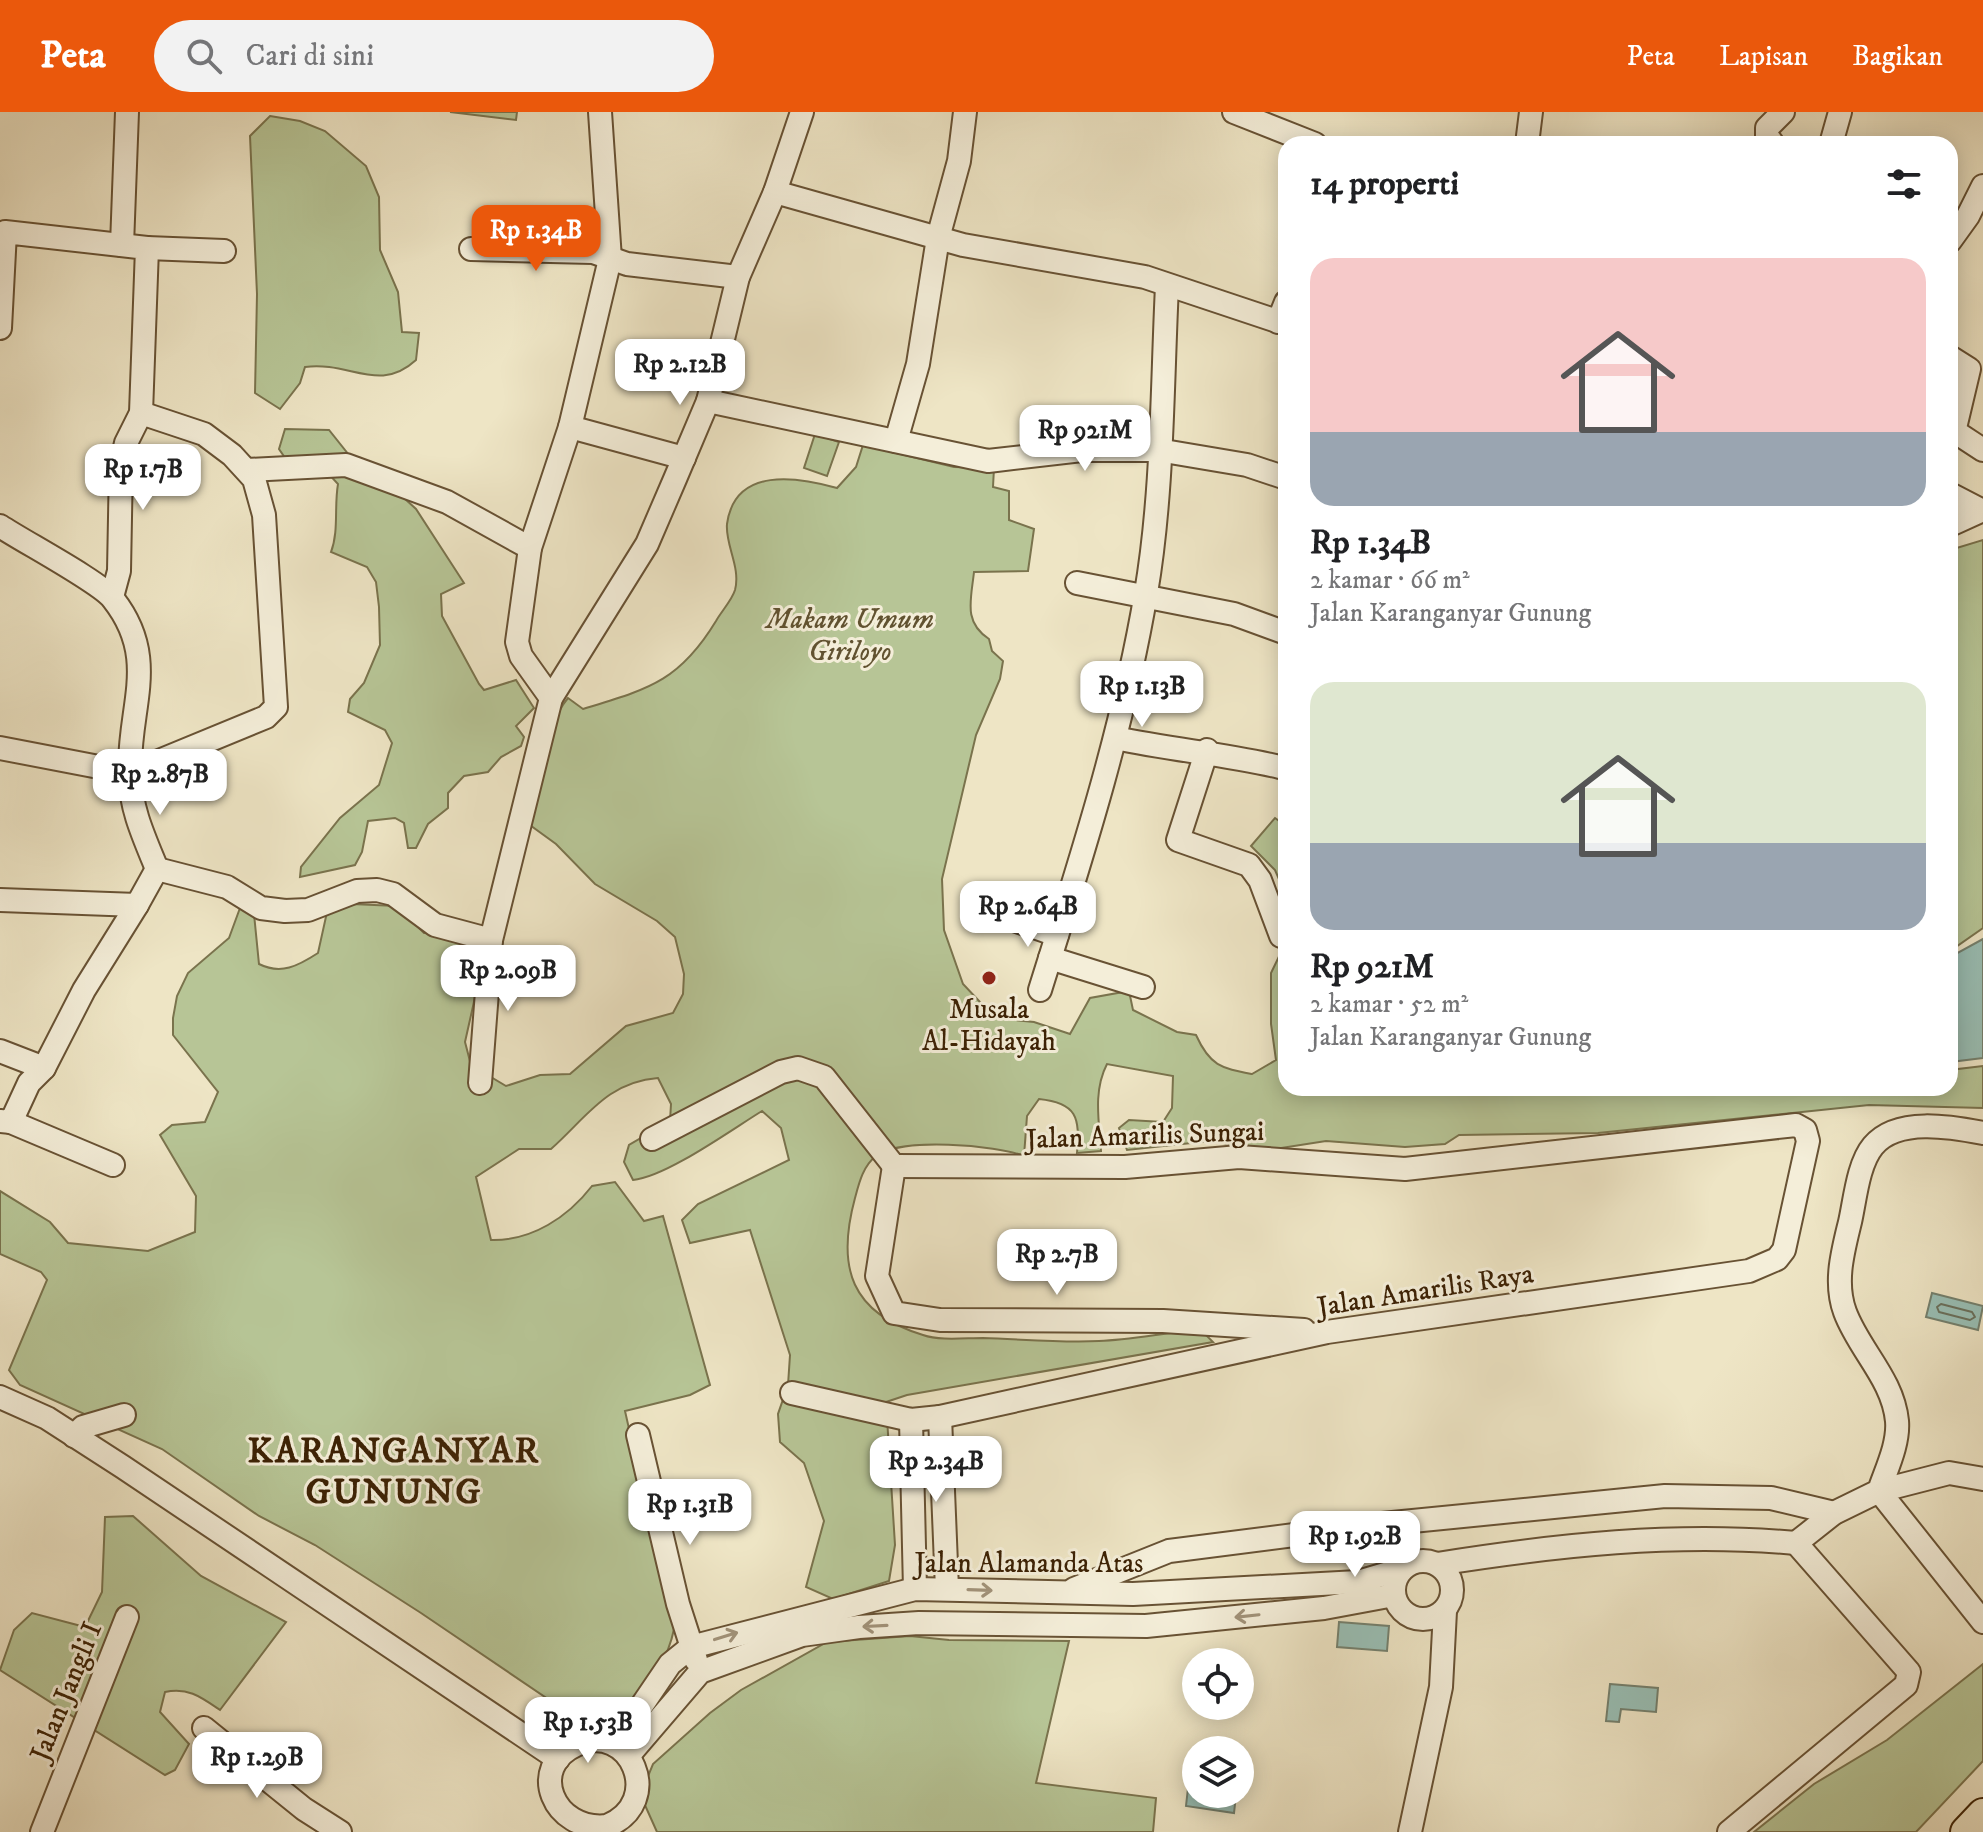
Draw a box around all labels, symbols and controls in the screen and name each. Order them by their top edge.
search box [154,20,714,92]
text: Peta [40,32,106,80]
icon: search [182,34,226,78]
text: Cari di sini [246,38,374,75]
text: Peta [1627,39,1675,74]
text: Lapisan [1719,39,1808,74]
text: Bagikan [1852,39,1943,74]
icon: filters [1882,162,1926,206]
text: 14 properti [1310,163,1459,205]
pin: Rp 1.34B [453,205,619,273]
text: Rp 1.34B [490,214,582,247]
icon: home [1546,310,1690,454]
pin: Rp 2.12B [597,339,763,407]
text: Rp 2.12B [633,348,727,381]
pin: Rp 921M [1011,405,1159,473]
text: Rp 921M [1038,414,1132,447]
pin: Rp 1.7B [69,444,217,512]
text: Rp 1.7B [103,453,183,486]
text: Rp 1.34B [1310,522,1431,564]
text: 2 kamar · 66 m² [1310,564,1470,597]
text: Jalan Karanganyar Gunung [1310,597,1591,630]
park label: Makam Umum Giriloyo [764,602,934,669]
pin: Rp 1.13B [1059,661,1225,729]
text: Rp 1.13B [1098,670,1186,703]
icon: home [1546,734,1690,878]
pin: Rp 2.87B [77,749,243,817]
text: Rp 2.87B [111,758,209,791]
pin: Rp 2.64B [945,881,1111,949]
text: Rp 2.64B [978,890,1078,923]
pin: Rp 2.09B [425,945,591,1013]
text: Rp 921M [1310,946,1434,988]
text: Rp 2.09B [459,954,557,987]
marker: Musala Al-Hidayah [980,969,998,987]
text: 2 kamar · 52 m² [1310,988,1468,1021]
place label: Musala Al-Hidayah [922,992,1056,1059]
text: Jalan Karanganyar Gunung [1310,1021,1591,1054]
street label: Jalan Amarilis Sungai [1022,1114,1265,1157]
pin: Rp 2.7B [983,1229,1131,1297]
text: Rp 2.7B [1015,1238,1099,1271]
street label: Jalan Amarilis Raya [1312,1256,1536,1325]
district label: KARANGANYAR GUNUNG [248,1429,540,1515]
pin: Rp 2.34B [853,1436,1019,1504]
text: Rp 2.34B [888,1445,984,1478]
pin: Rp 1.31B [607,1479,773,1547]
text: Rp 1.31B [646,1488,734,1521]
pin: Rp 1.92B [1272,1511,1438,1579]
text: Rp 1.92B [1308,1520,1402,1553]
street label: Jalan Alamanda Atas [912,1546,1143,1581]
one-way arrow [966,1583,993,1598]
one-way arrow [1234,1608,1261,1623]
street label: Jalan Jangli I [21,1617,110,1769]
one-way arrow [862,1619,889,1634]
one-way arrow [713,1628,738,1642]
map controls [1182,1648,1254,1808]
button: locate [1182,1648,1254,1720]
pin: Rp 1.53B [505,1697,671,1765]
text: Rp 1.53B [543,1706,633,1739]
pin: Rp 1.29B [174,1732,340,1800]
button: layers [1182,1736,1254,1808]
text: Rp 1.29B [210,1741,304,1774]

